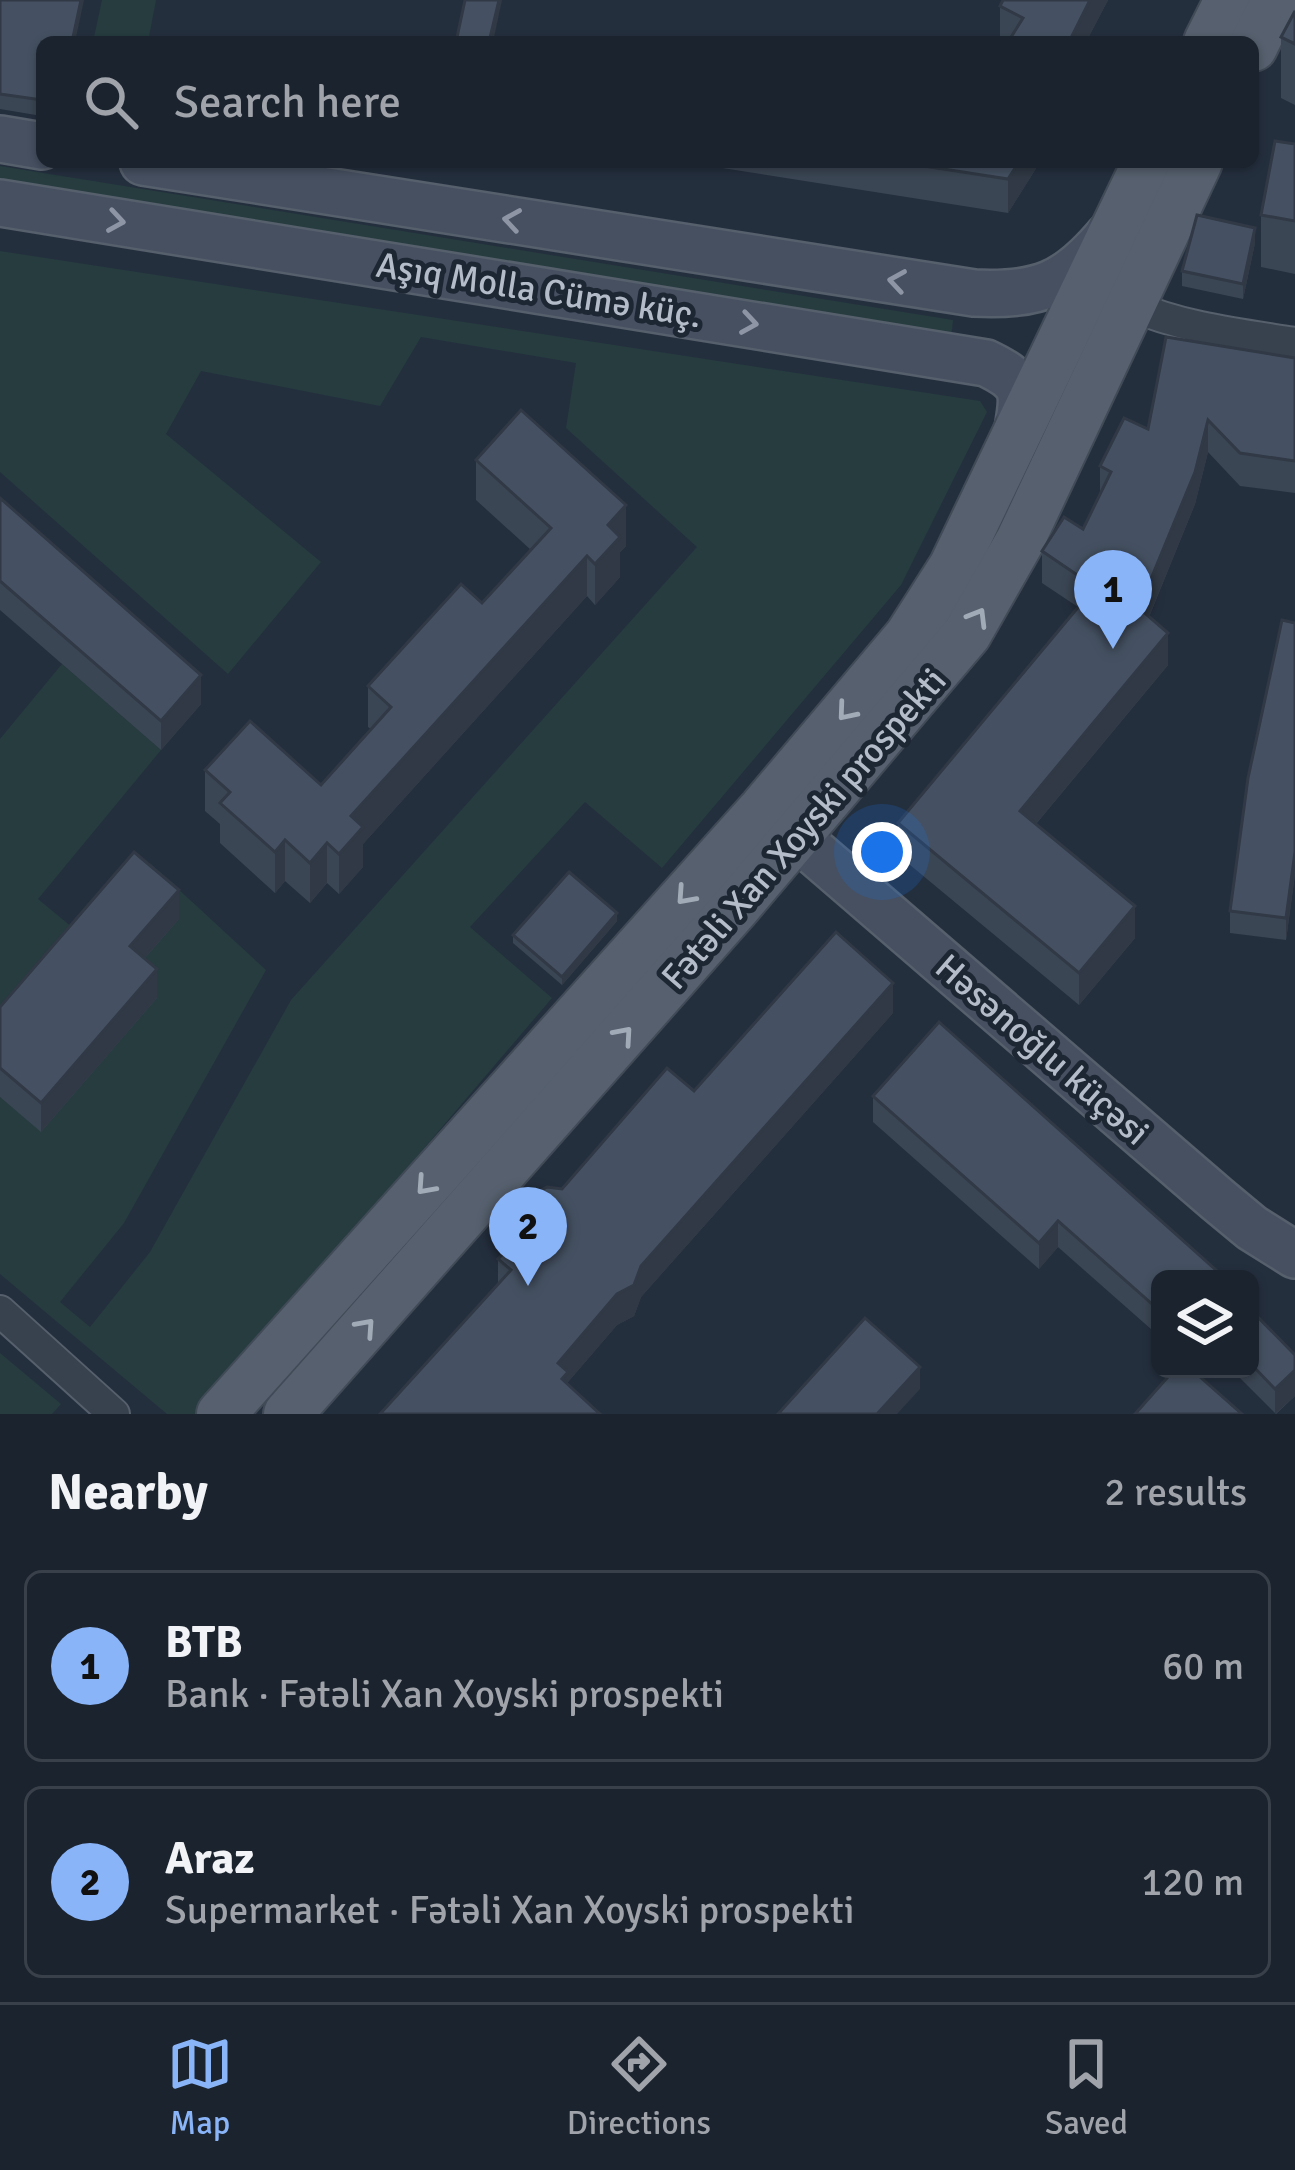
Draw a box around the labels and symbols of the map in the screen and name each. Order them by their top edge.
one-way arrow [106,207,125,233]
one-way arrow [502,208,521,234]
street label: Aşıq Molla Cümə küç. [373,243,705,338]
one-way arrow [887,269,907,294]
one-way arrow [739,309,759,334]
pin: 1 [1074,550,1152,649]
one-way arrow [964,608,986,630]
street label: Fətəli Xan Xoyski prospekti [652,659,956,999]
one-way arrow [839,698,860,720]
your location [852,822,912,882]
one-way arrow [678,882,699,903]
street label: Həsənoğlu küçəsi [926,945,1158,1155]
one-way arrow [610,1027,631,1048]
one-way arrow [418,1173,439,1194]
pin: 2 [489,1187,567,1286]
one-way arrow [352,1319,373,1340]

